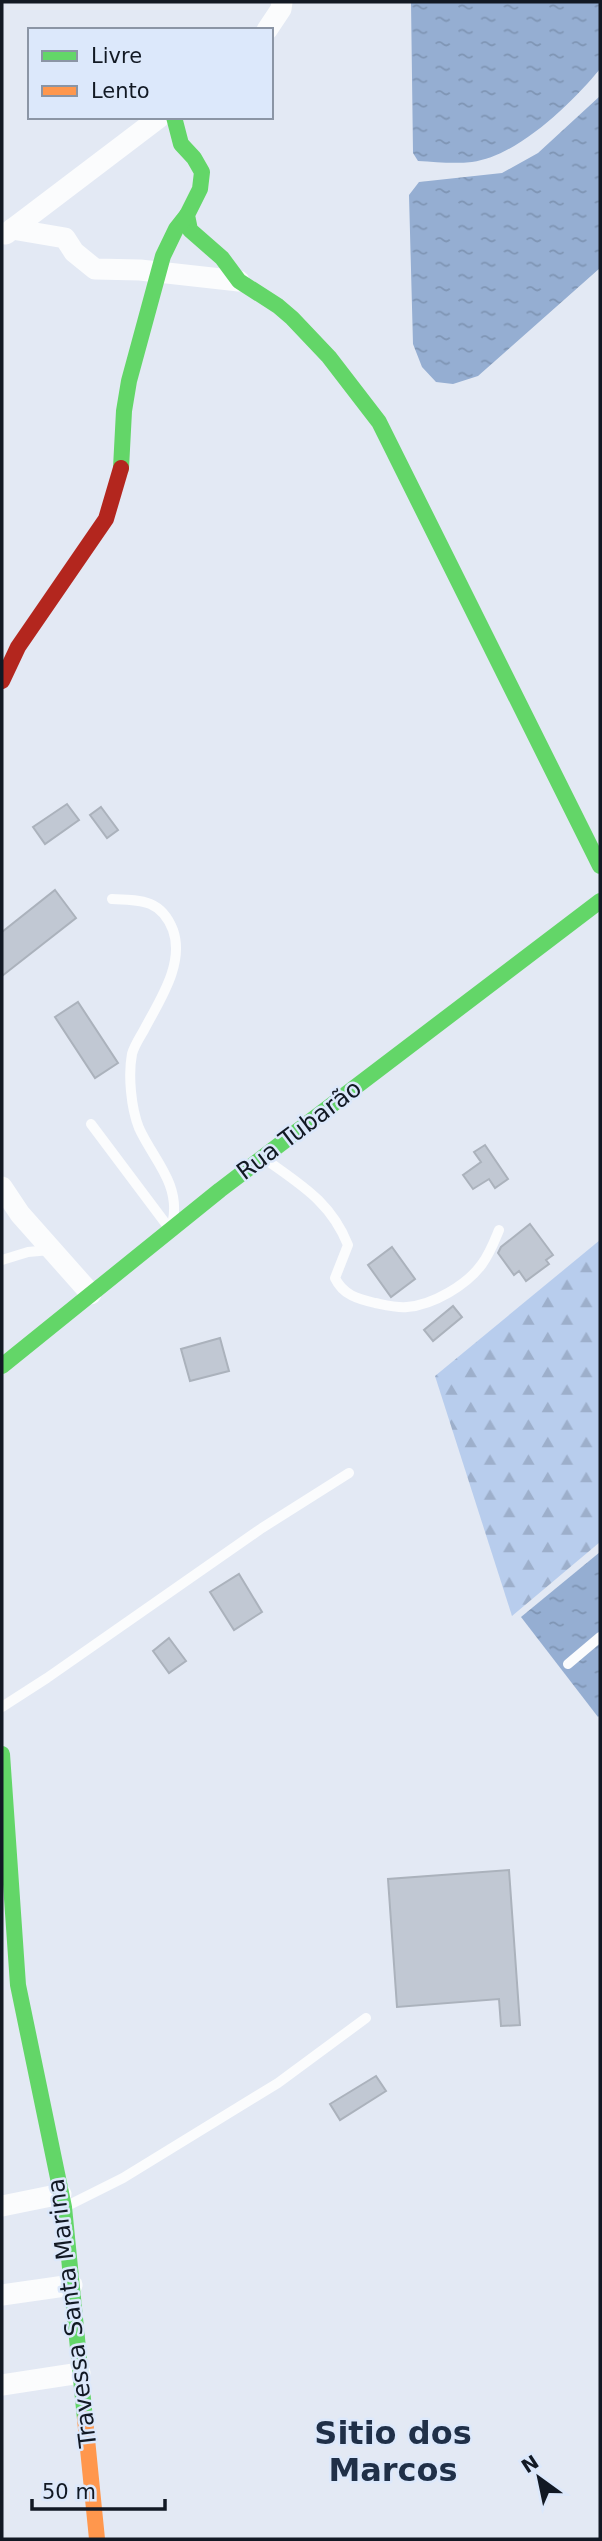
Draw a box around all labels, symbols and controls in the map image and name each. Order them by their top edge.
legend [28,28,273,119]
text: Livre [91,44,142,68]
text: Lento [91,79,150,103]
street label: Rua Tubarão [231,1074,367,1186]
street label: Travessa Santa Marina [42,2177,103,2450]
district label: Sitio dos Marcos [314,2414,472,2489]
north arrow [504,2443,574,2513]
text: N [517,2450,542,2477]
scale bar [32,2468,164,2512]
text: 50 m [42,2480,96,2504]

